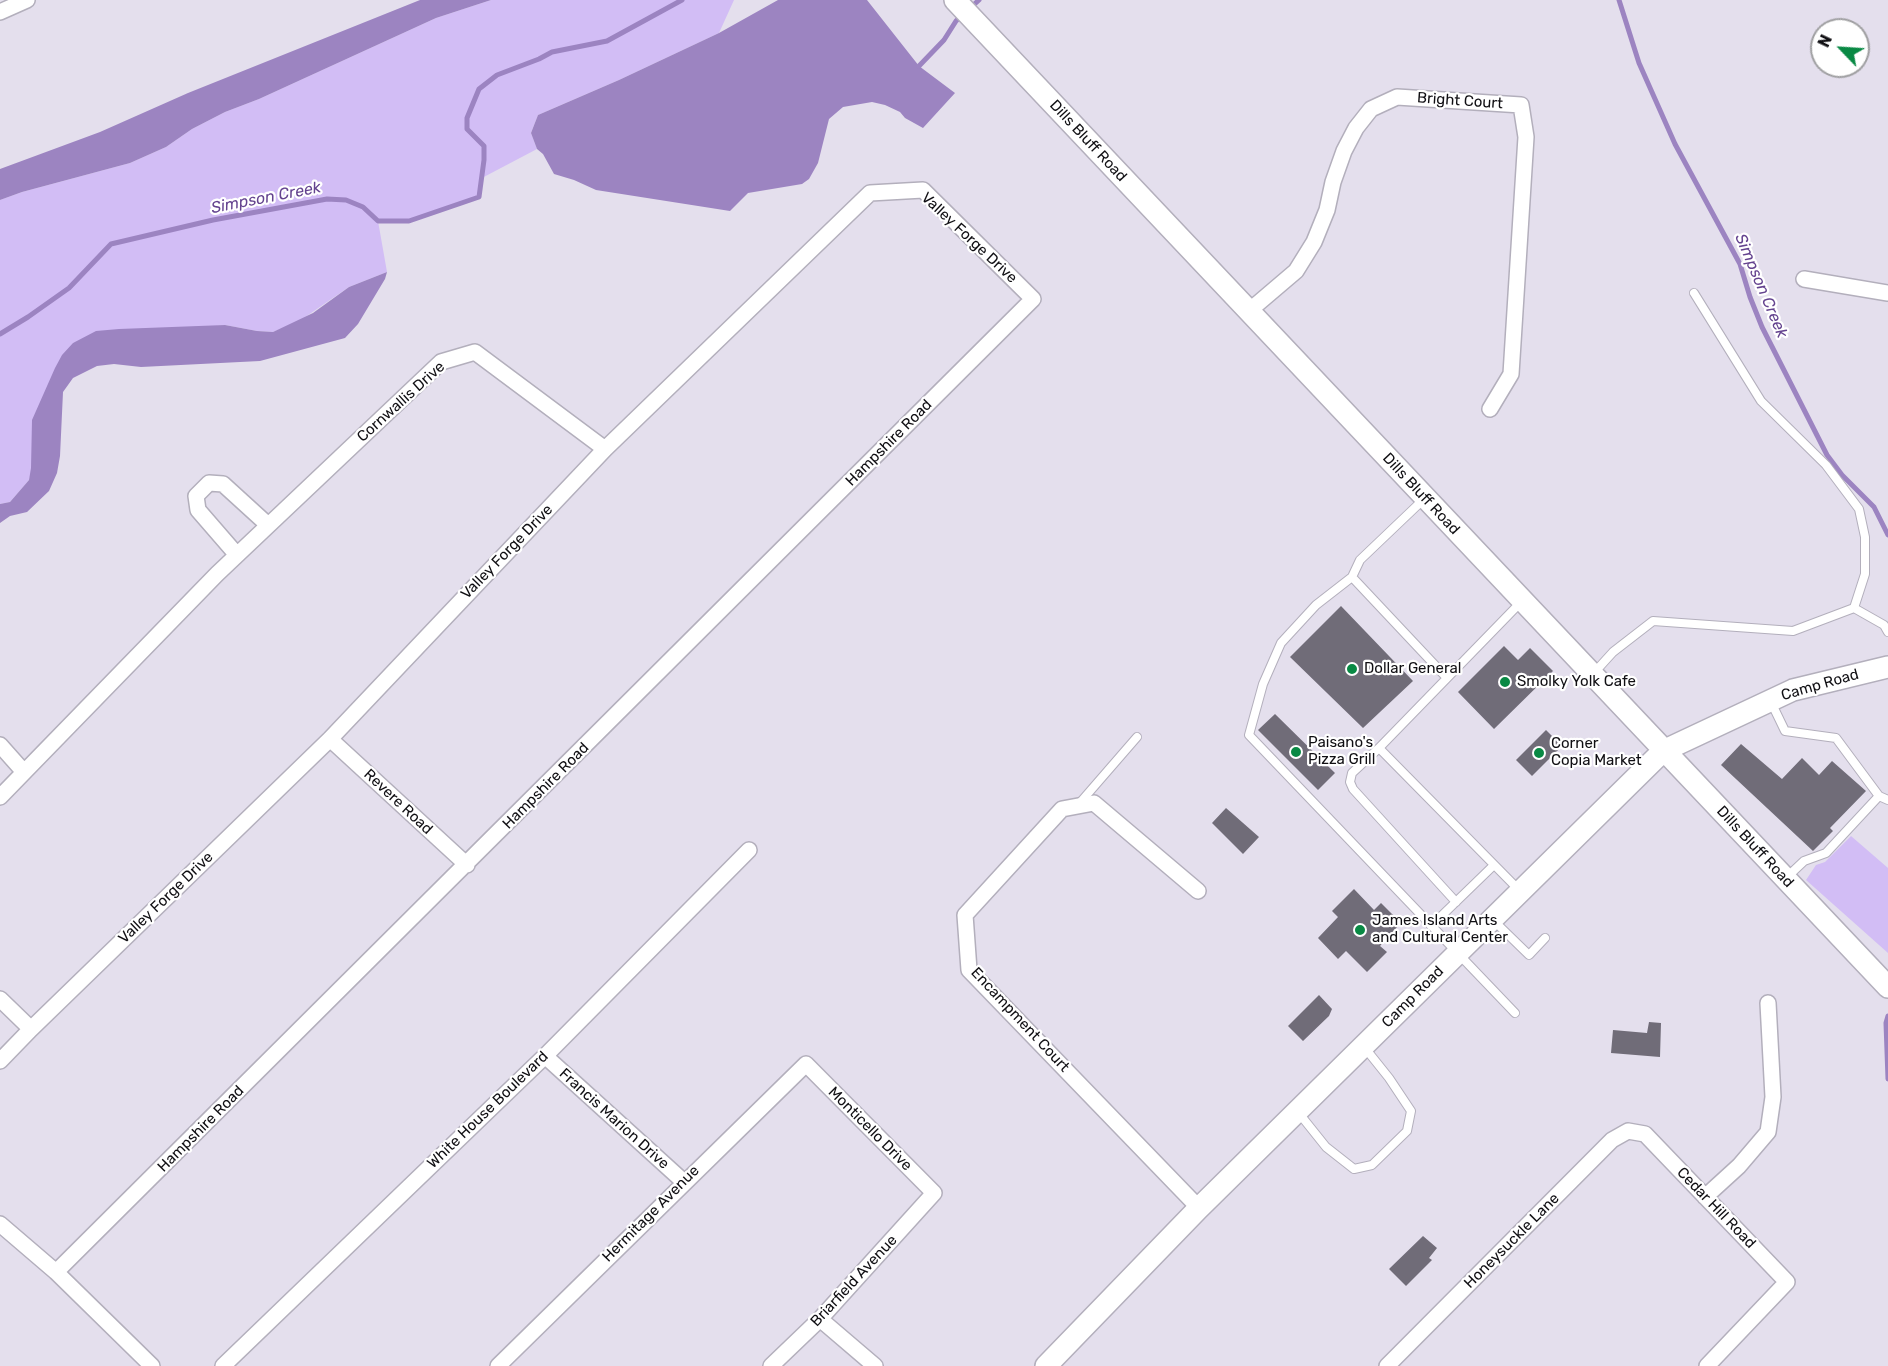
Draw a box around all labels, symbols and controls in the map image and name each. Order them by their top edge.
north arrow [1810,18,1870,78]
text: N [1814,32,1836,50]
street label: Bright Court [1416,89,1504,113]
street label: Dills Bluff Road [1046,97,1130,185]
water label: Simpson Creek [210,178,322,218]
street label: Valley Forge Drive [917,189,1021,287]
water label: Simpson Creek [1730,231,1792,341]
street label: Cornwallis Drive [353,358,449,446]
street label: Hampshire Road [842,396,936,490]
street label: Dills Bluff Road [1379,450,1463,538]
street label: Valley Forge Drive [457,501,557,603]
place label: Dollar General [1364,660,1461,678]
marker: Dollar General [1345,662,1359,676]
street label: Camp Road [1779,665,1861,705]
place label: Smolky Yolk Cafe [1517,673,1636,691]
marker: Smolky Yolk Cafe [1498,675,1512,689]
place label: Paisano's Pizza Grill [1308,734,1375,769]
place label: Corner Copia Market [1551,735,1642,770]
street label: Hampshire Road [499,739,593,833]
marker: Paisano's Pizza Grill [1289,745,1303,759]
marker: Corner Copia Market [1532,746,1546,760]
street label: Revere Road [360,766,436,838]
street label: Dills Bluff Road [1713,803,1797,891]
street label: Valley Forge Drive [115,848,217,948]
place label: James Island Arts and Cultural Center [1372,912,1508,947]
marker: James Island Arts and Cultural Center [1353,923,1367,937]
street label: Camp Road [1378,962,1448,1032]
street label: Encampment Court [967,964,1073,1076]
street label: White House Boulevard [424,1048,552,1172]
street label: Francis Marion Drive [555,1065,673,1173]
street label: Hampshire Road [154,1082,248,1176]
street label: Monticello Drive [824,1083,916,1175]
street label: Hermitage Avenue [599,1162,703,1266]
street label: Cedar Hill Road [1673,1164,1759,1252]
street label: Honeysuckle Lane [1461,1190,1563,1292]
street label: Briarfield Avenue [807,1231,901,1331]

